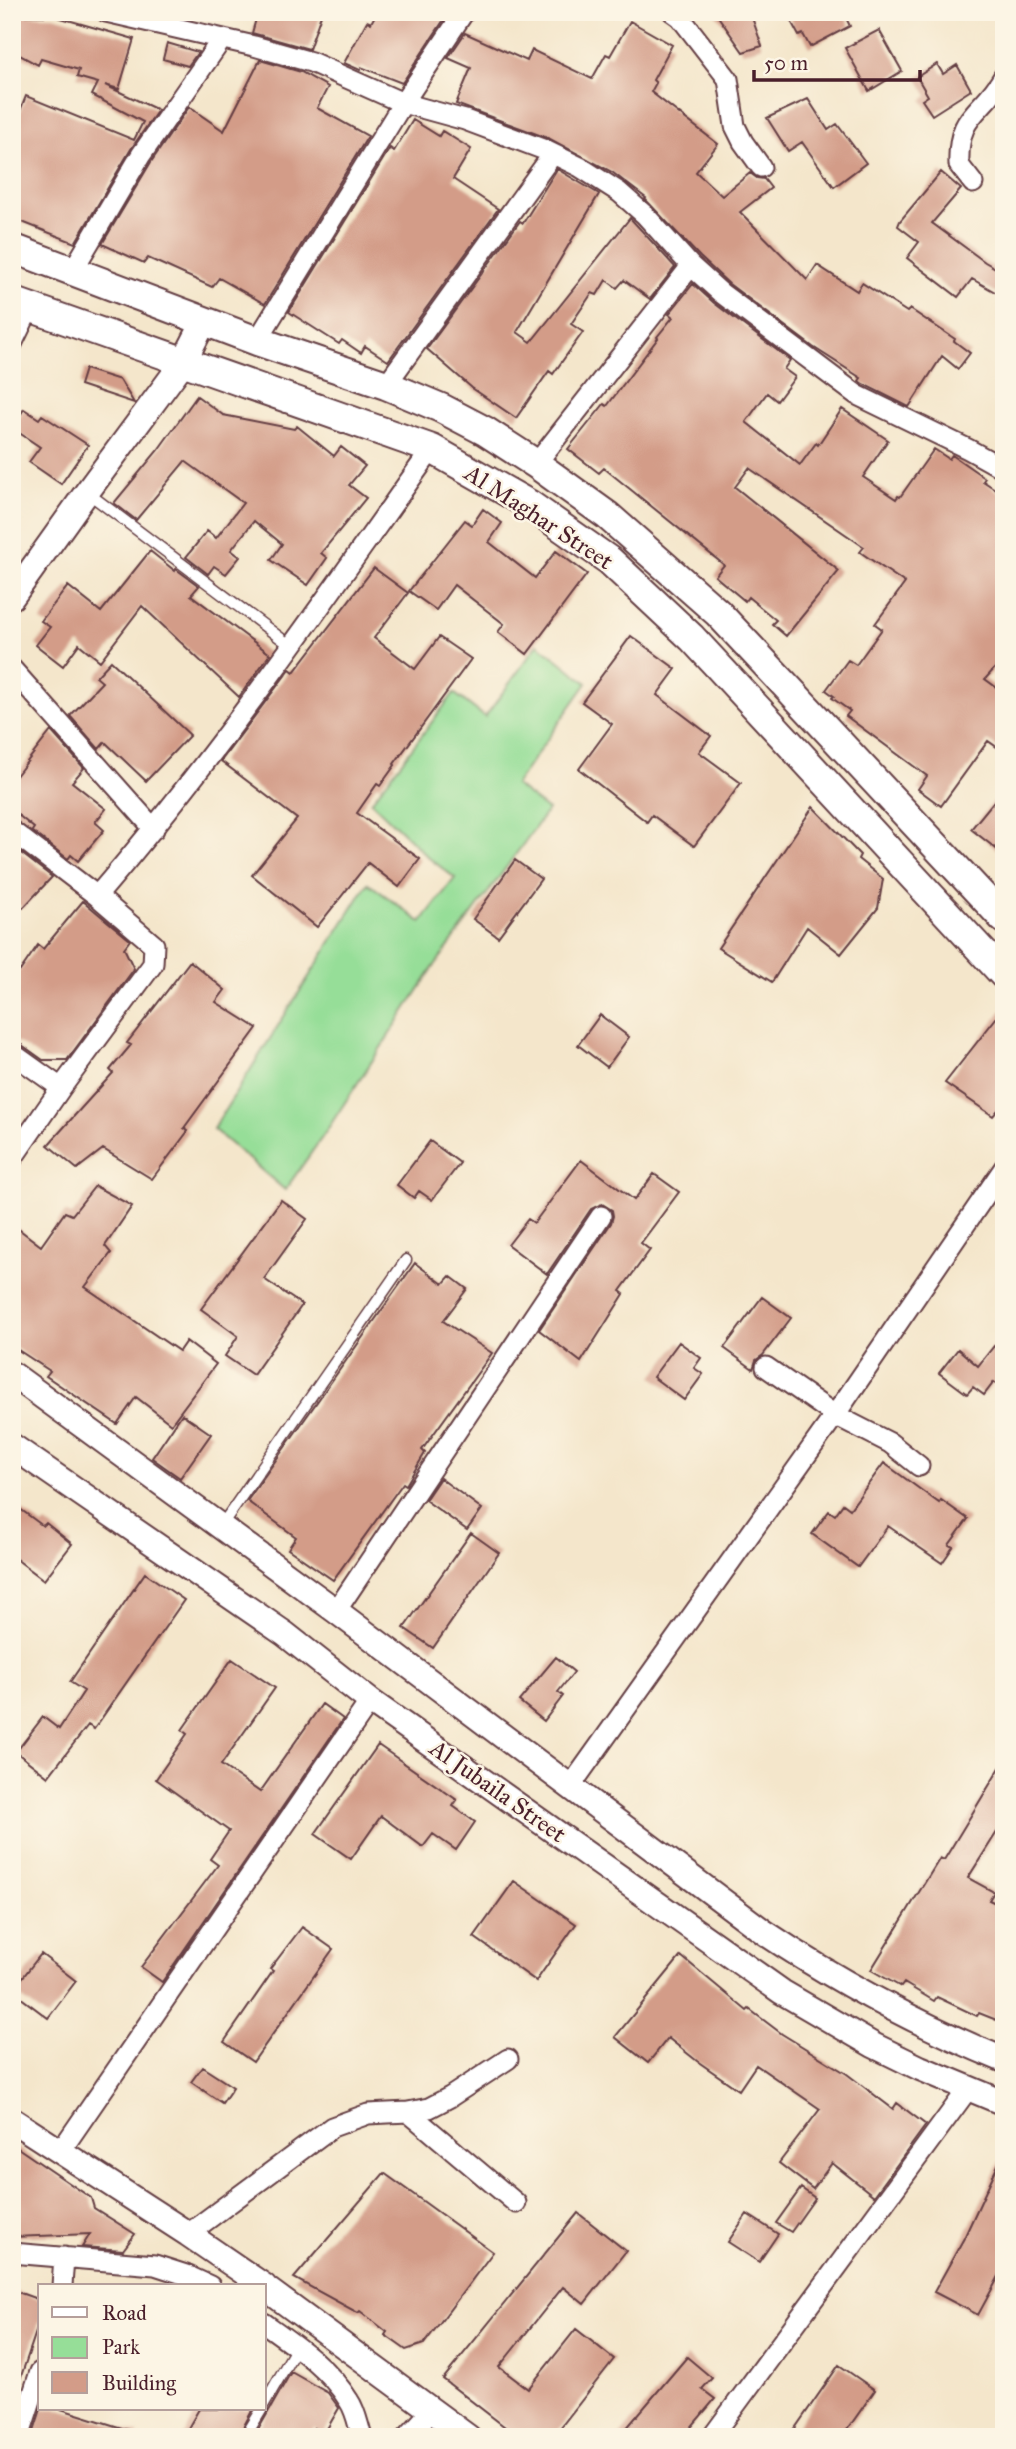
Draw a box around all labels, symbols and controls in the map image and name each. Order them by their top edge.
scale bar [754,38,920,82]
text: 50 m [764,50,809,76]
street label: Al Maghar Street [458,457,619,576]
street label: Al Jubaila Street [423,1732,572,1849]
legend [38,2284,266,2410]
text: Road [102,2300,147,2326]
text: Park [102,2334,140,2360]
text: Building [102,2370,176,2396]

